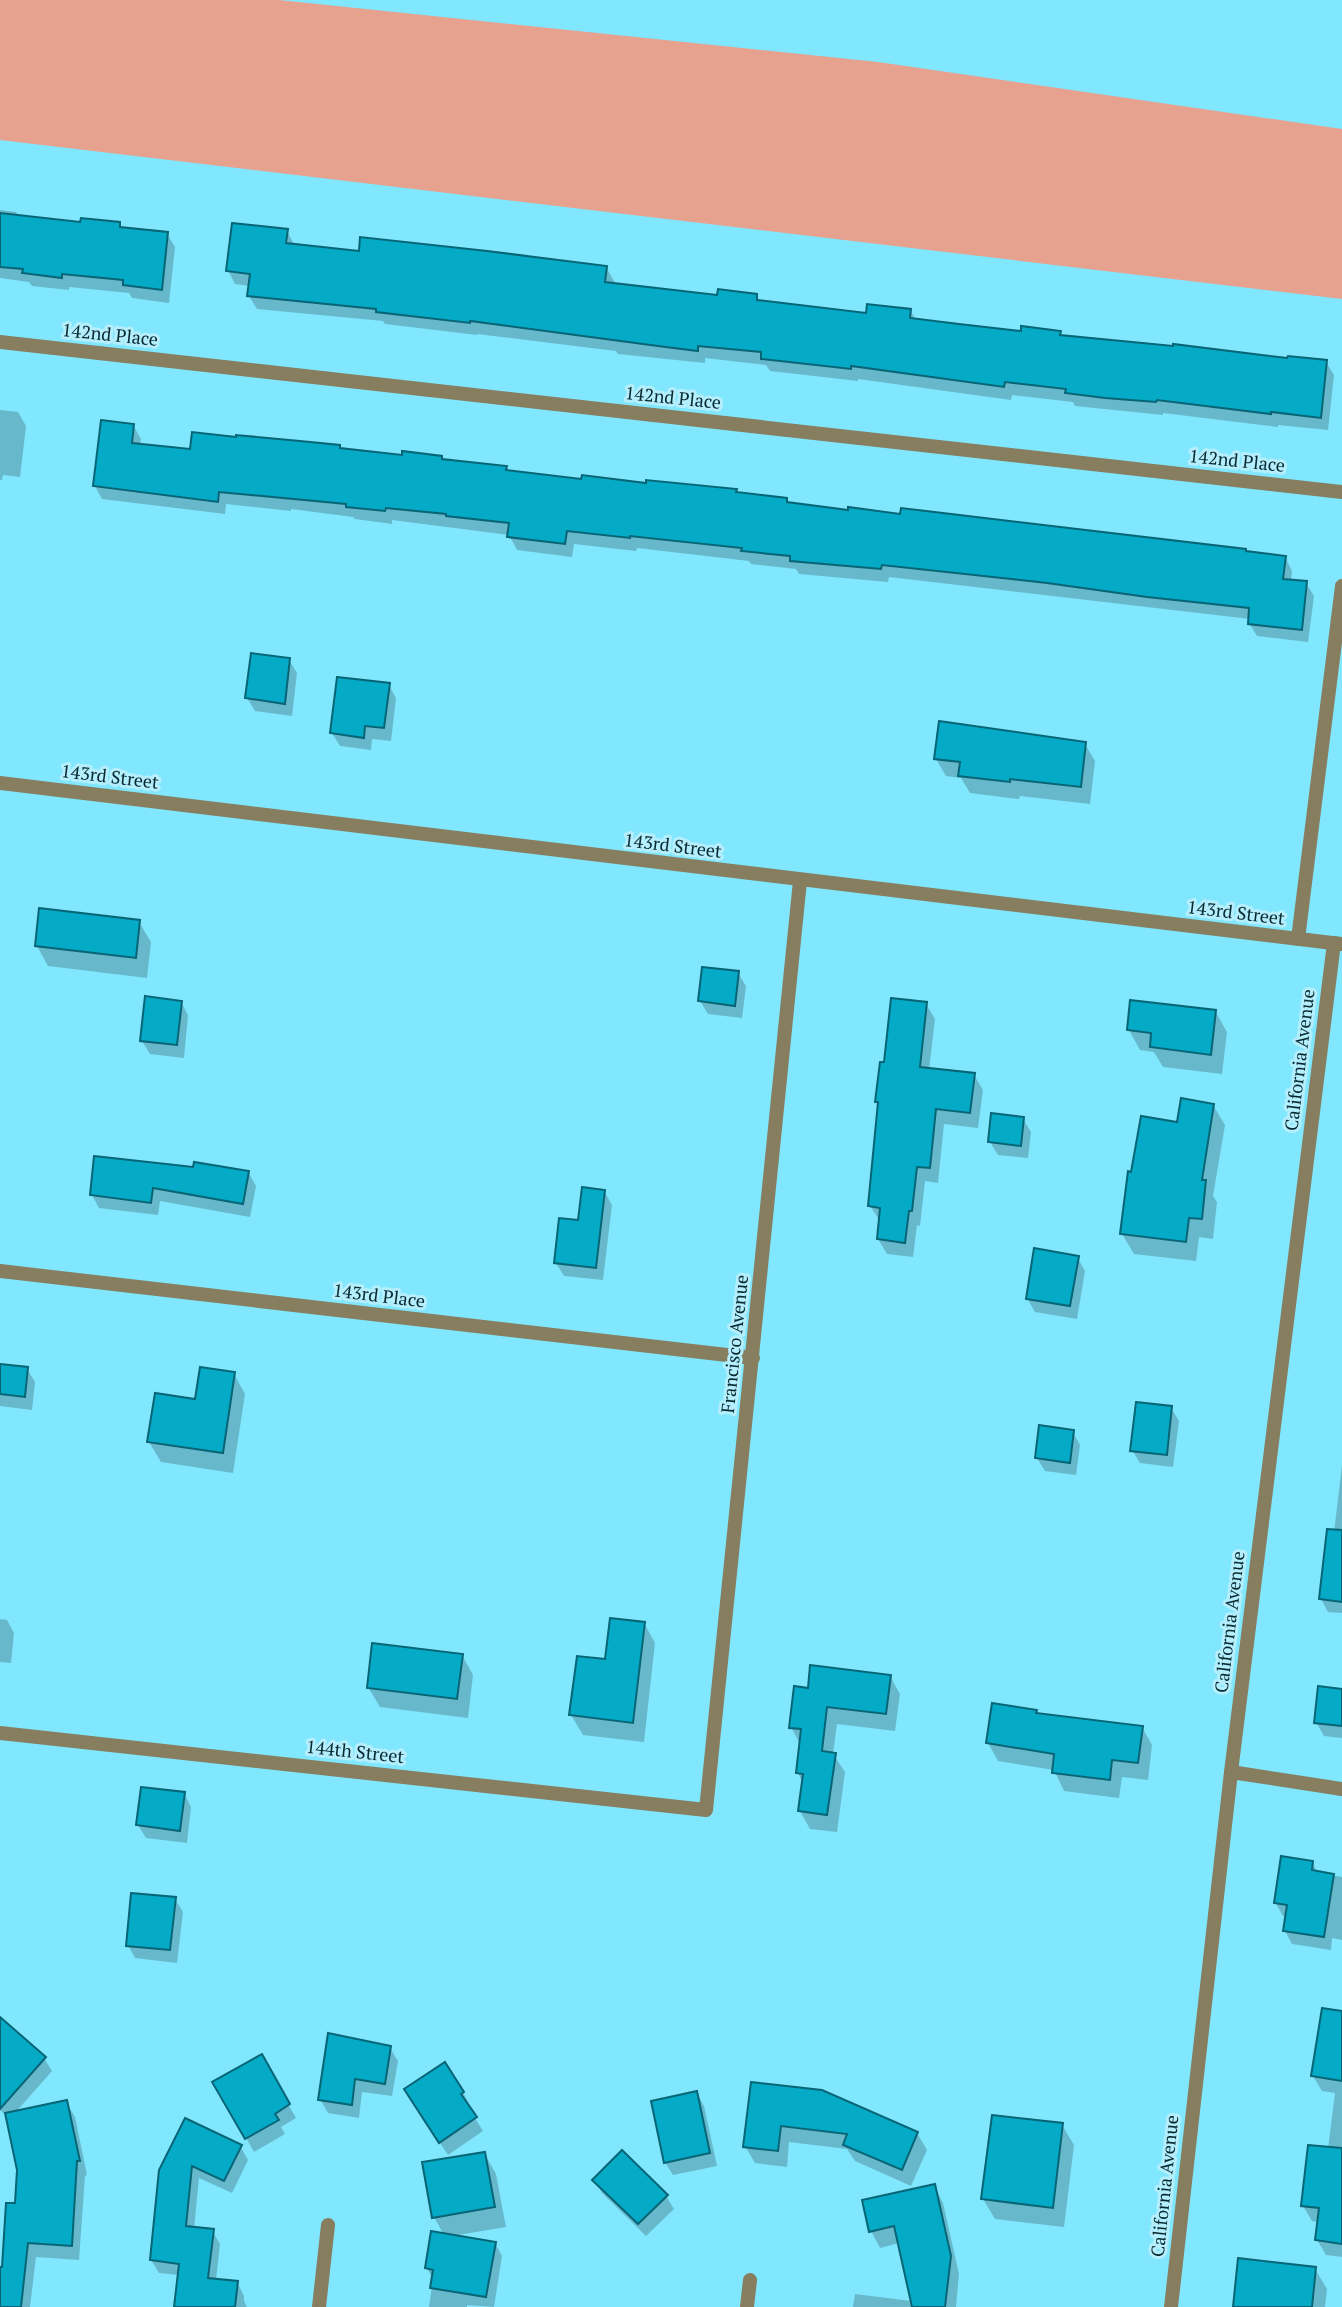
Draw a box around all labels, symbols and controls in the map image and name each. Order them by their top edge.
street label: 142nd Place [61,317,159,351]
street label: 142nd Place [624,380,722,414]
street label: 142nd Place [1188,443,1286,477]
street label: 143rd Street [60,758,161,794]
street label: 143rd Street [623,827,724,863]
street label: 143rd Street [1186,894,1287,930]
street label: California Avenue [1278,988,1320,1132]
street label: Francisco Avenue [715,1273,753,1414]
street label: 143rd Place [332,1277,426,1313]
street label: California Avenue [1208,1550,1250,1694]
street label: 144th Street [305,1734,406,1768]
street label: California Avenue [1145,2114,1183,2258]

